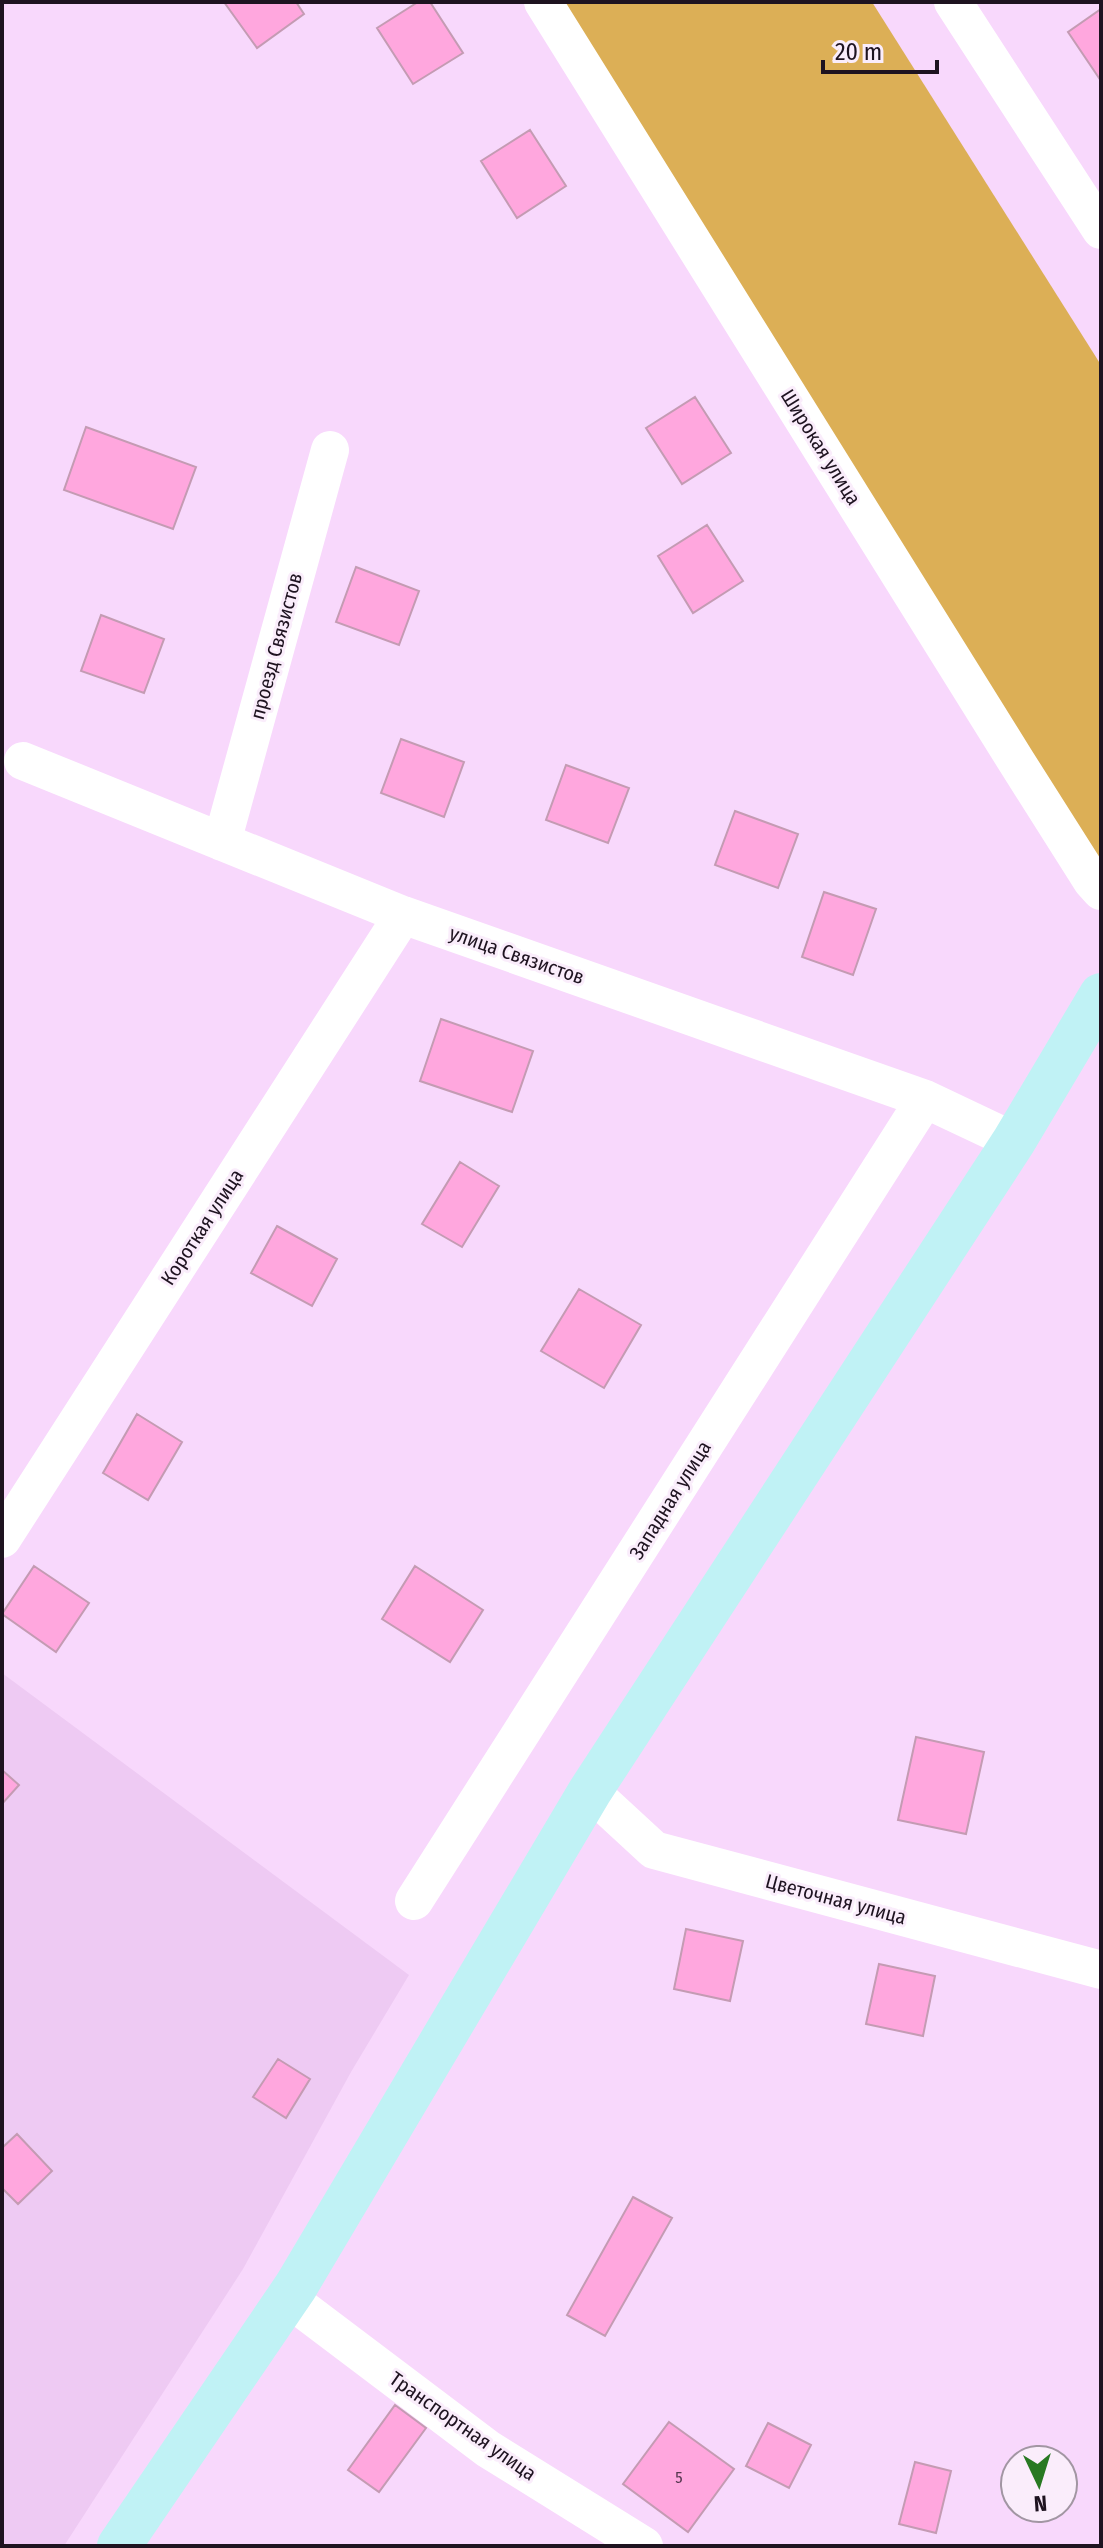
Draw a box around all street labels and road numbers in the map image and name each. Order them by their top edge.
street label: Широкая улица [776,385,866,509]
street label: проезд Связистов [245,570,307,722]
street label: улица Связистов [446,921,588,989]
street label: Короткая улица [156,1165,248,1289]
street label: Западная улица [624,1436,716,1564]
street label: Цветочная улица [763,1869,909,1929]
street label: Транспортная улица [385,2366,541,2486]

